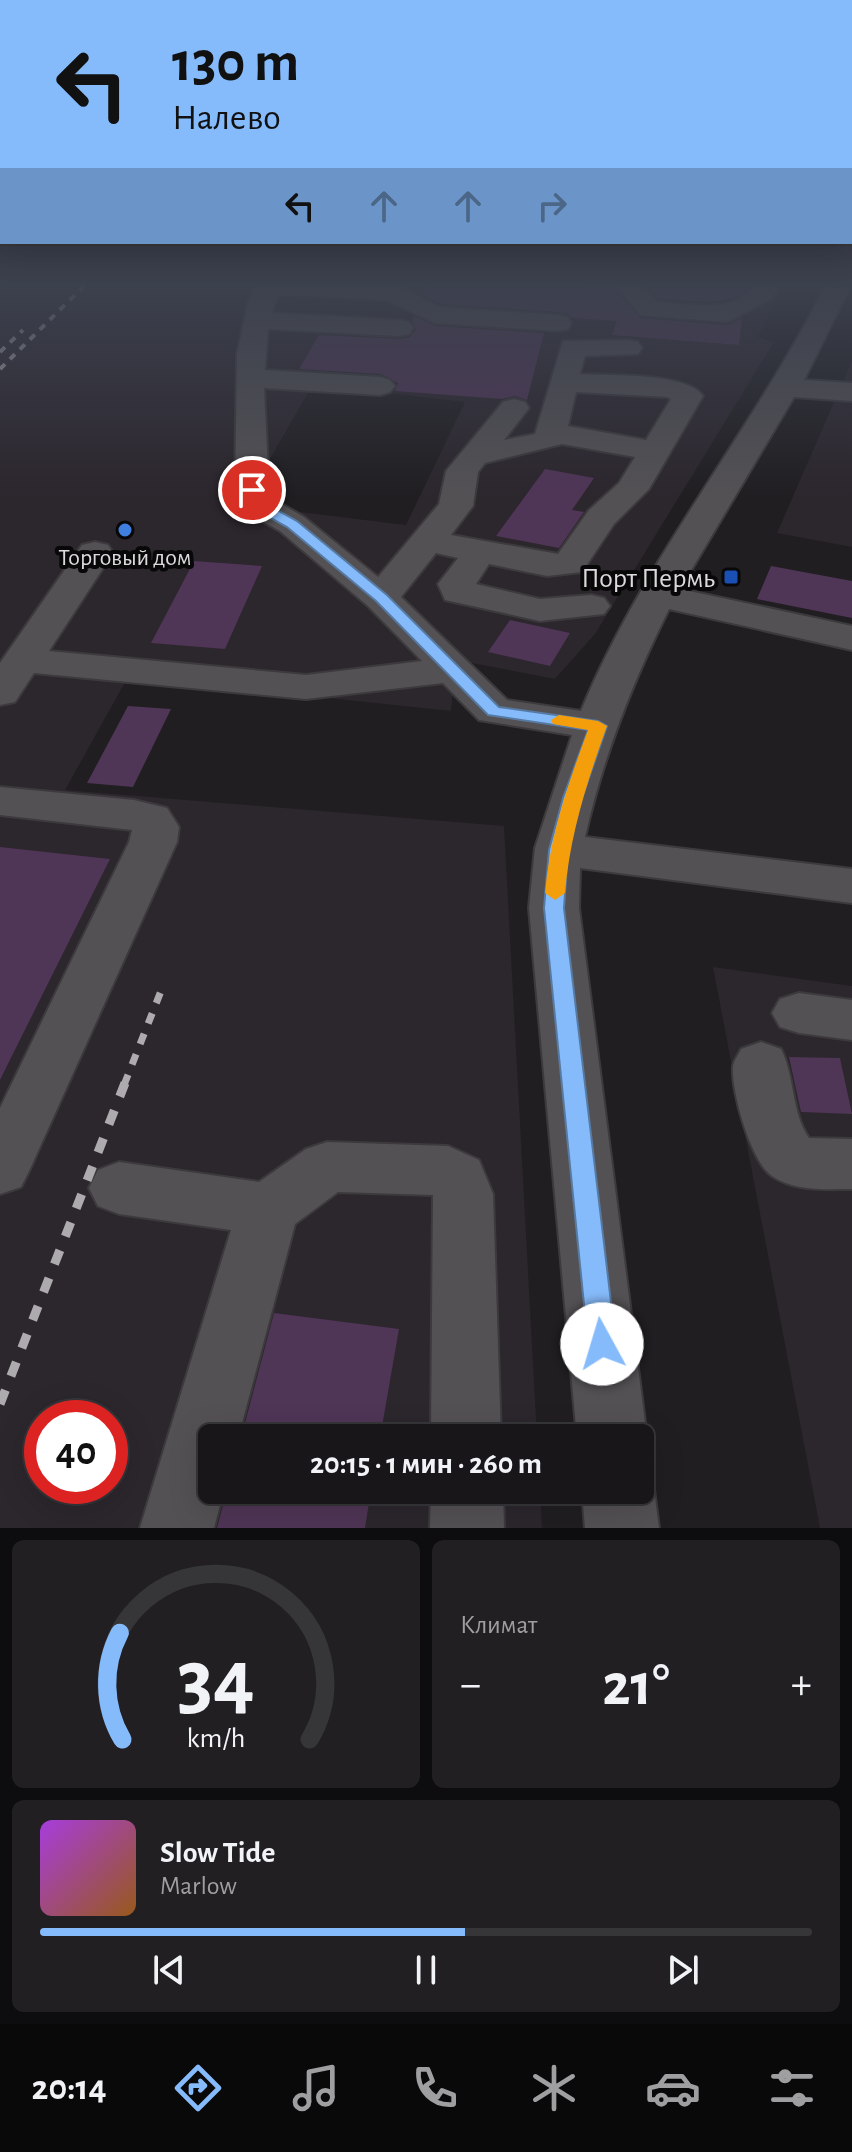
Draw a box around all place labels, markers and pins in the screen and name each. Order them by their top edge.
pin [218,456,286,524]
marker: Торговый дом [116,521,134,539]
place label: Торговый дом [59,546,191,570]
place label: Порт Пермь [581,565,715,593]
marker: Порт Пермь [722,568,740,586]

